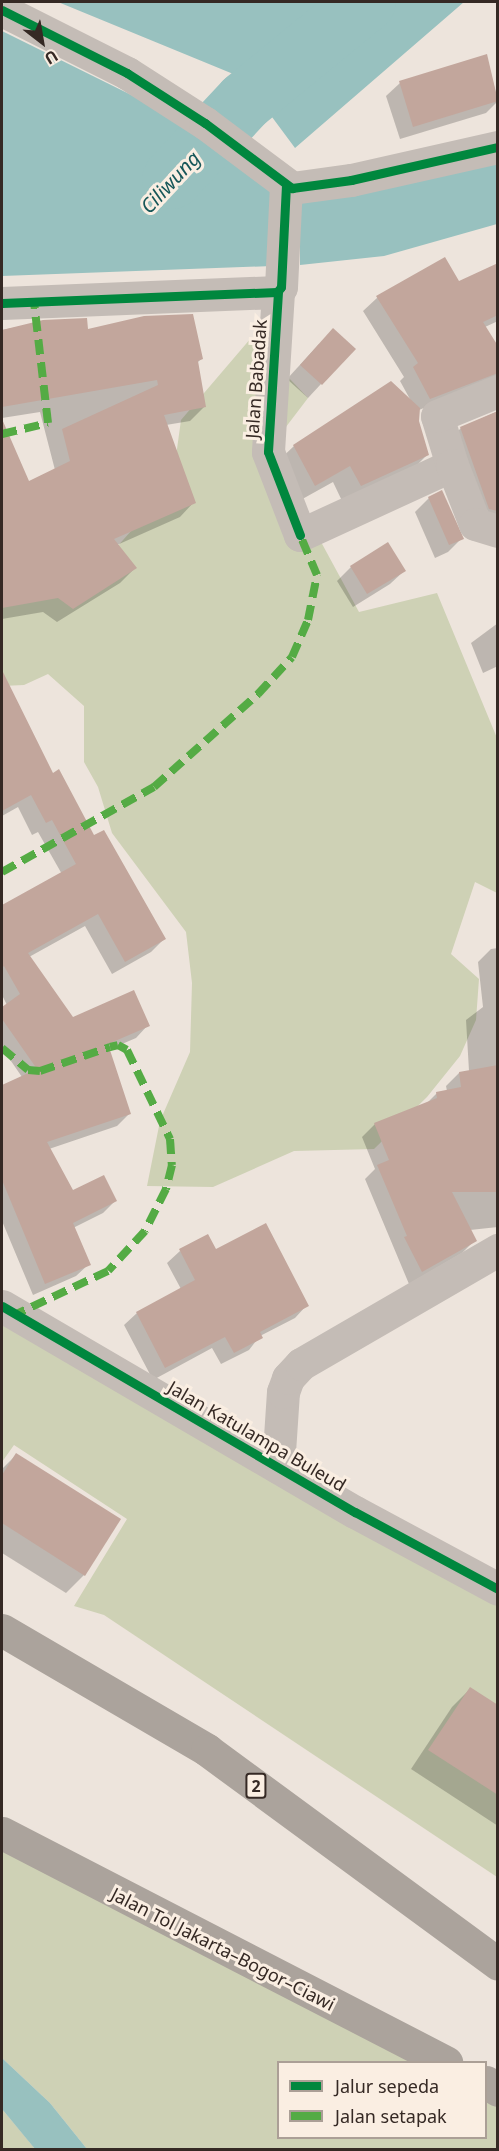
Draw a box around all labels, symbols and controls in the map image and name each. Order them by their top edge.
north arrow [12,12,72,72]
text: U [40,45,62,70]
water label: Ciliwung [135,146,205,218]
street label: Jalan Babadak [241,319,271,439]
street label: Jalan Katulampa Buleud [164,1376,350,1496]
road number: 2 [244,1773,268,1799]
street label: Jalan Tol Jakarta–Bogor–Ciawi [108,1883,338,2015]
legend [277,2061,487,2139]
text: Jalur sepeda [335,2074,439,2098]
text: Jalan setapak [335,2104,447,2128]

